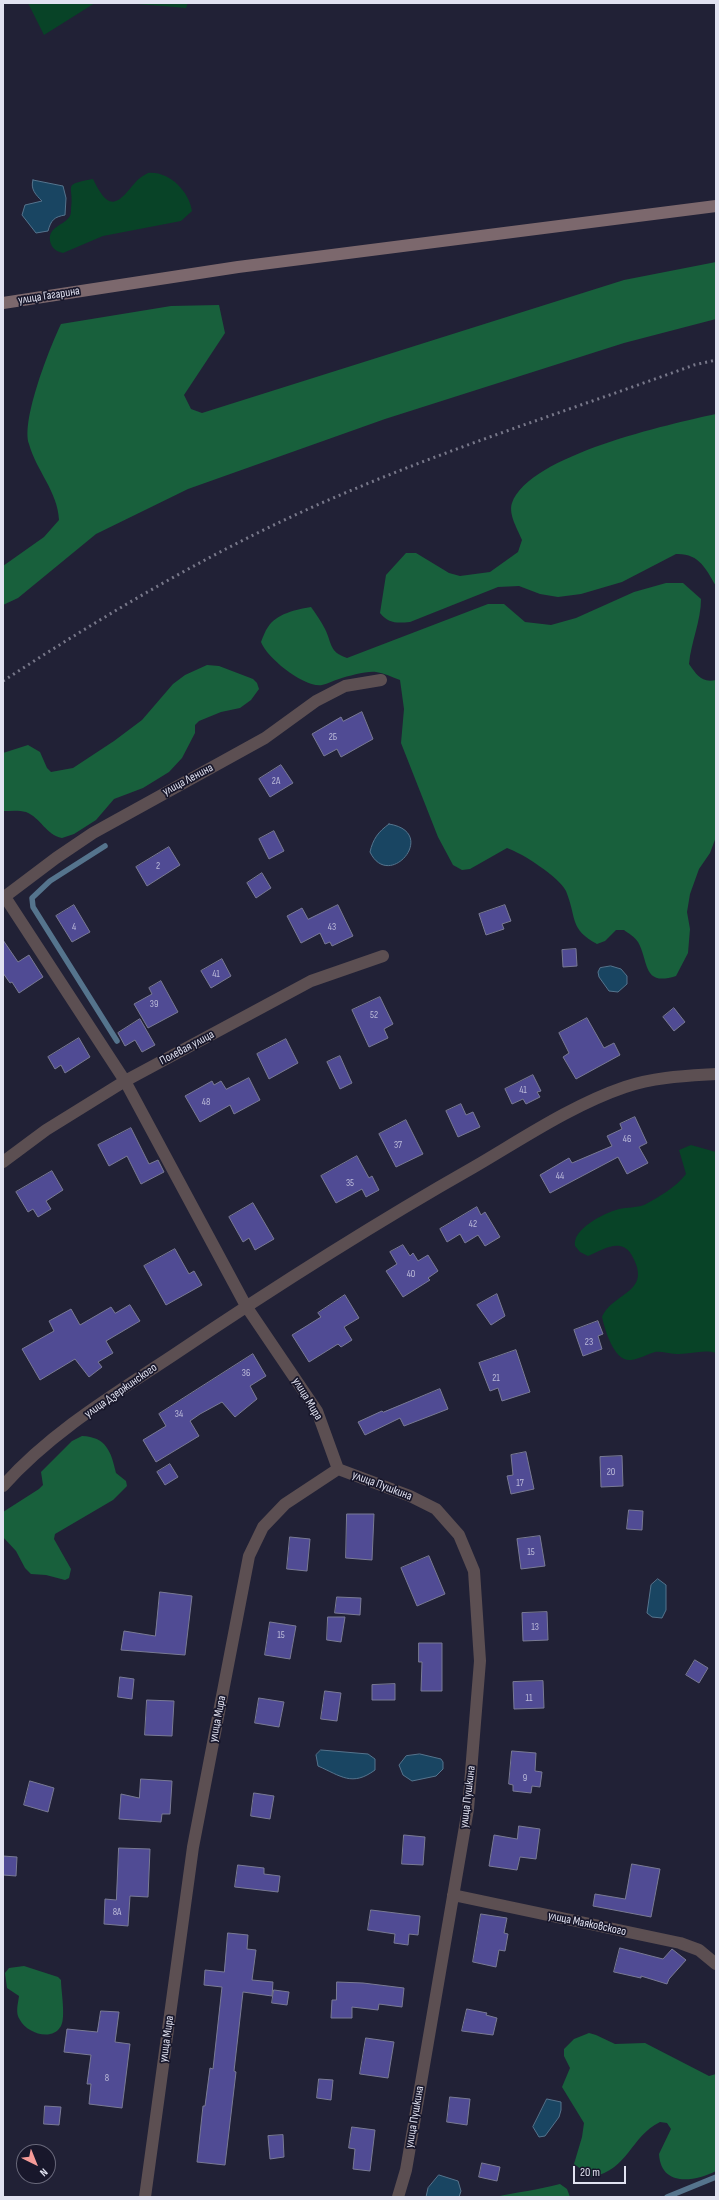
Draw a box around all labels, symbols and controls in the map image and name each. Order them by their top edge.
street label: улица Гагарина [17,284,81,308]
house number: 2Б [329,731,337,743]
street label: улица Ленина [160,761,216,799]
house number: 2А [272,775,280,787]
house number: 2 [156,860,160,872]
house number: 4 [72,921,76,933]
house number: 43 [328,921,336,933]
house number: 41 [212,968,220,980]
house number: 39 [150,998,158,1010]
house number: 52 [370,1009,378,1021]
street label: Полевая улица [157,1028,217,1068]
house number: 41 [519,1084,527,1096]
house number: 48 [202,1096,210,1108]
house number: 46 [623,1133,631,1145]
house number: 37 [394,1139,402,1151]
house number: 44 [556,1170,564,1182]
house number: 35 [346,1177,354,1189]
house number: 42 [469,1218,477,1230]
house number: 40 [407,1268,415,1280]
house number: 23 [585,1336,593,1348]
street label: улица Дзержинского [82,1361,160,1421]
house number: 36 [242,1367,250,1379]
house number: 21 [492,1372,500,1384]
street label: улица Мира [289,1375,325,1423]
house number: 34 [175,1408,183,1420]
house number: 20 [607,1466,615,1478]
street label: улица Пушкина [350,1468,414,1504]
house number: 17 [516,1477,524,1489]
house number: 15 [527,1546,535,1558]
house number: 13 [531,1621,539,1633]
house number: 15 [277,1629,285,1641]
house number: 11 [526,1692,532,1704]
street label: улица Мира [206,1695,230,1743]
street label: улица Пушкина [457,1765,479,1829]
house number: 9 [523,1772,527,1784]
house number: 8А [113,1906,121,1918]
street label: улица Маяковского [547,1909,627,1939]
street label: улица Мира [157,2015,177,2063]
house number: 8 [105,2072,109,2084]
street label: улица Пушкина [402,2085,428,2149]
north arrow [16,2144,56,2184]
scale bar [575,2158,628,2184]
text: 20 m [580,2165,600,2180]
text: N [37,2166,50,2179]

